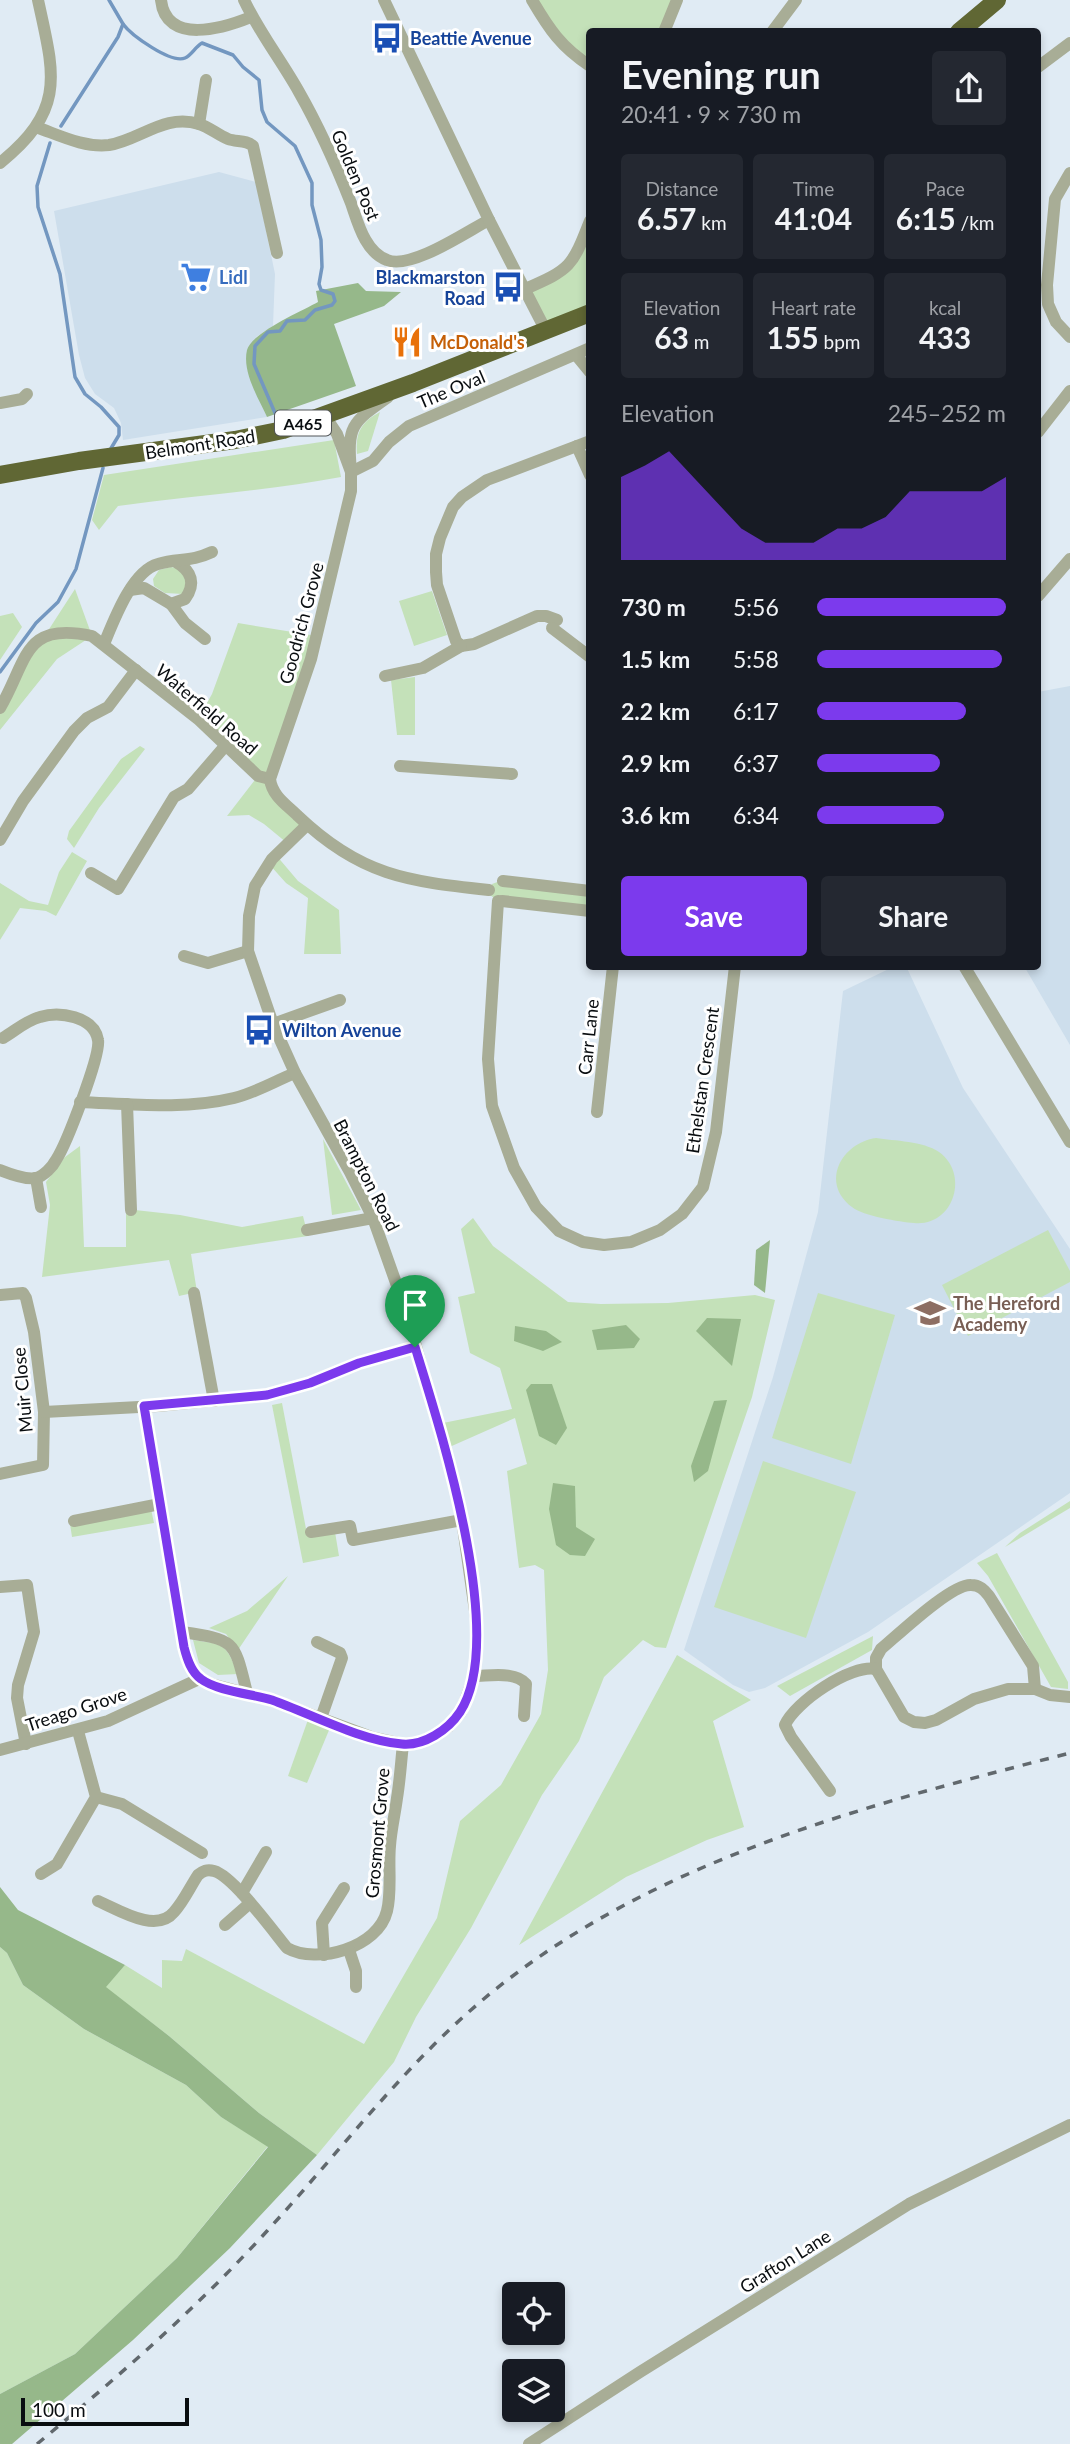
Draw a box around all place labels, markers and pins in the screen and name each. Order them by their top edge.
bus stop icon: Beattie Avenue [370,21,404,55]
place label: Beattie Avenue [410,27,532,49]
supermarket icon: Lidl [179,260,213,294]
place label: Lidl [219,266,248,288]
place label: Blackmarston Road [375,266,485,309]
bus stop icon: Blackmarston Road [491,270,525,304]
restaurant icon: McDonald's [390,325,424,359]
place label: McDonald's [430,331,525,353]
bus stop icon: Wilton Avenue [242,1013,276,1047]
place label: Wilton Avenue [282,1019,402,1041]
pin [385,1275,445,1347]
place label: The Hereford Academy [952,1292,1060,1335]
school or university icon: The Hereford Academy [913,1296,947,1330]

